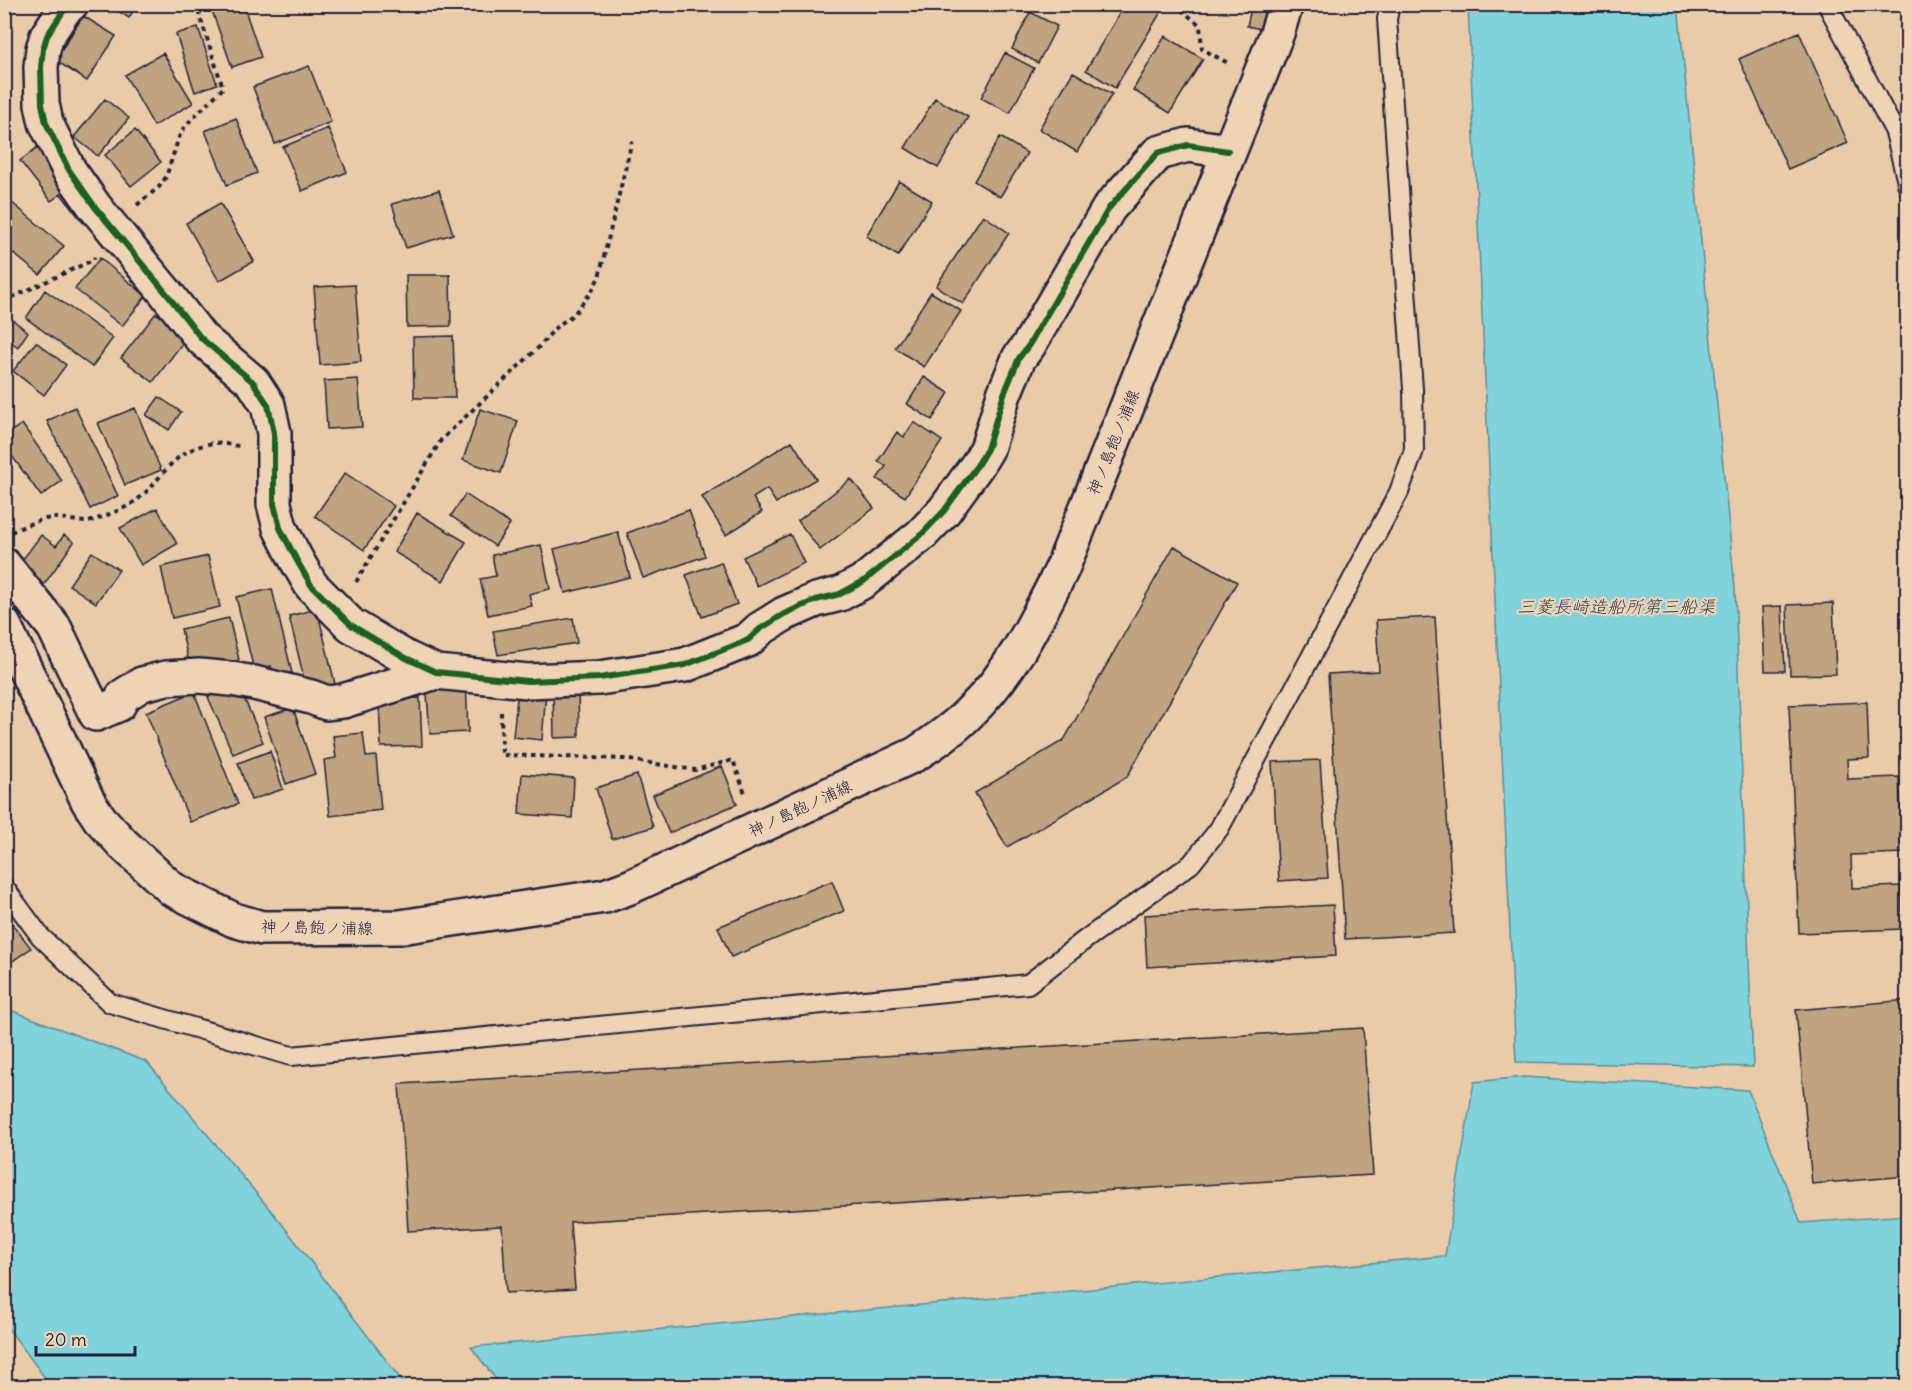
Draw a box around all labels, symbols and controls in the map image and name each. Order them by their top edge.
street label: 神ノ島飽ノ浦線 [1083,386,1143,498]
water label: 三菱長崎造船所第三船渠 [1517,595,1716,618]
street label: 神ノ島飽ノ浦線 [745,775,855,841]
street label: 神ノ島飽ノ浦線 [261,916,373,938]
scale bar [36,1319,135,1357]
text: 20 m [45,1328,87,1351]

